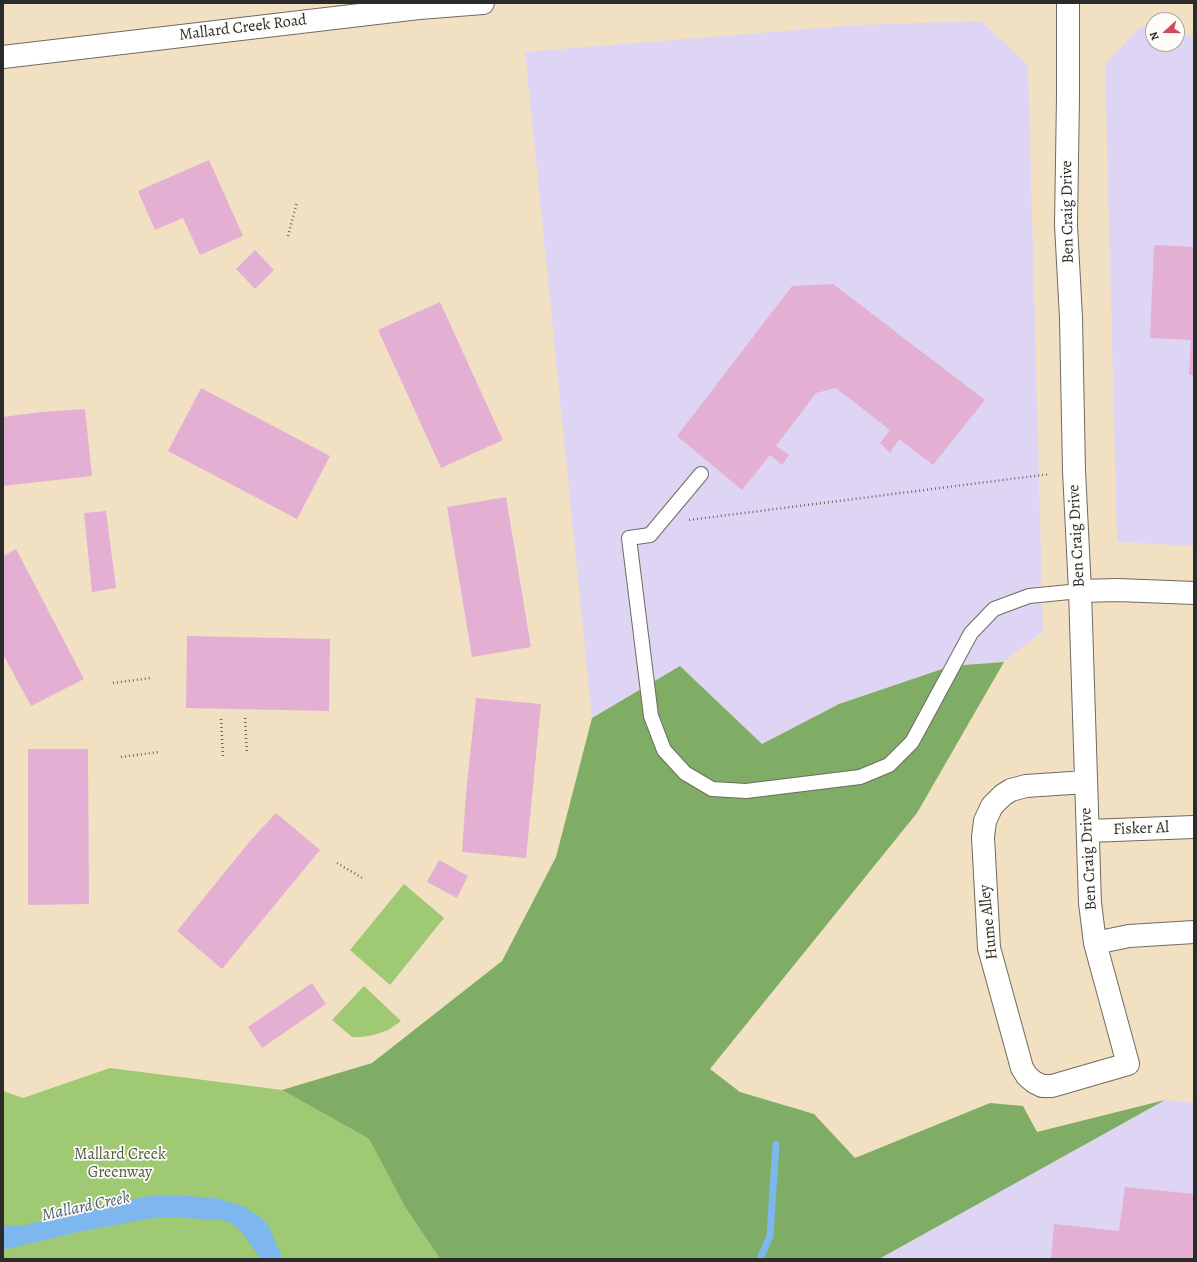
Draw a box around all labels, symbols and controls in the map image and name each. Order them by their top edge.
street label: Mallard Creek Road [178,11,308,45]
north arrow [1145,12,1185,52]
text: N [1146,30,1163,43]
street label: Ben Craig Drive [1058,160,1078,264]
street label: Ben Craig Drive [1065,484,1089,588]
street label: Ben Craig Drive [1077,807,1101,911]
street label: Fisker Al [1113,818,1169,840]
street label: Hume Alley [976,883,1002,961]
park label: Mallard Creek Greenway [74,1145,166,1183]
water label: Mallard Creek [40,1188,132,1226]

